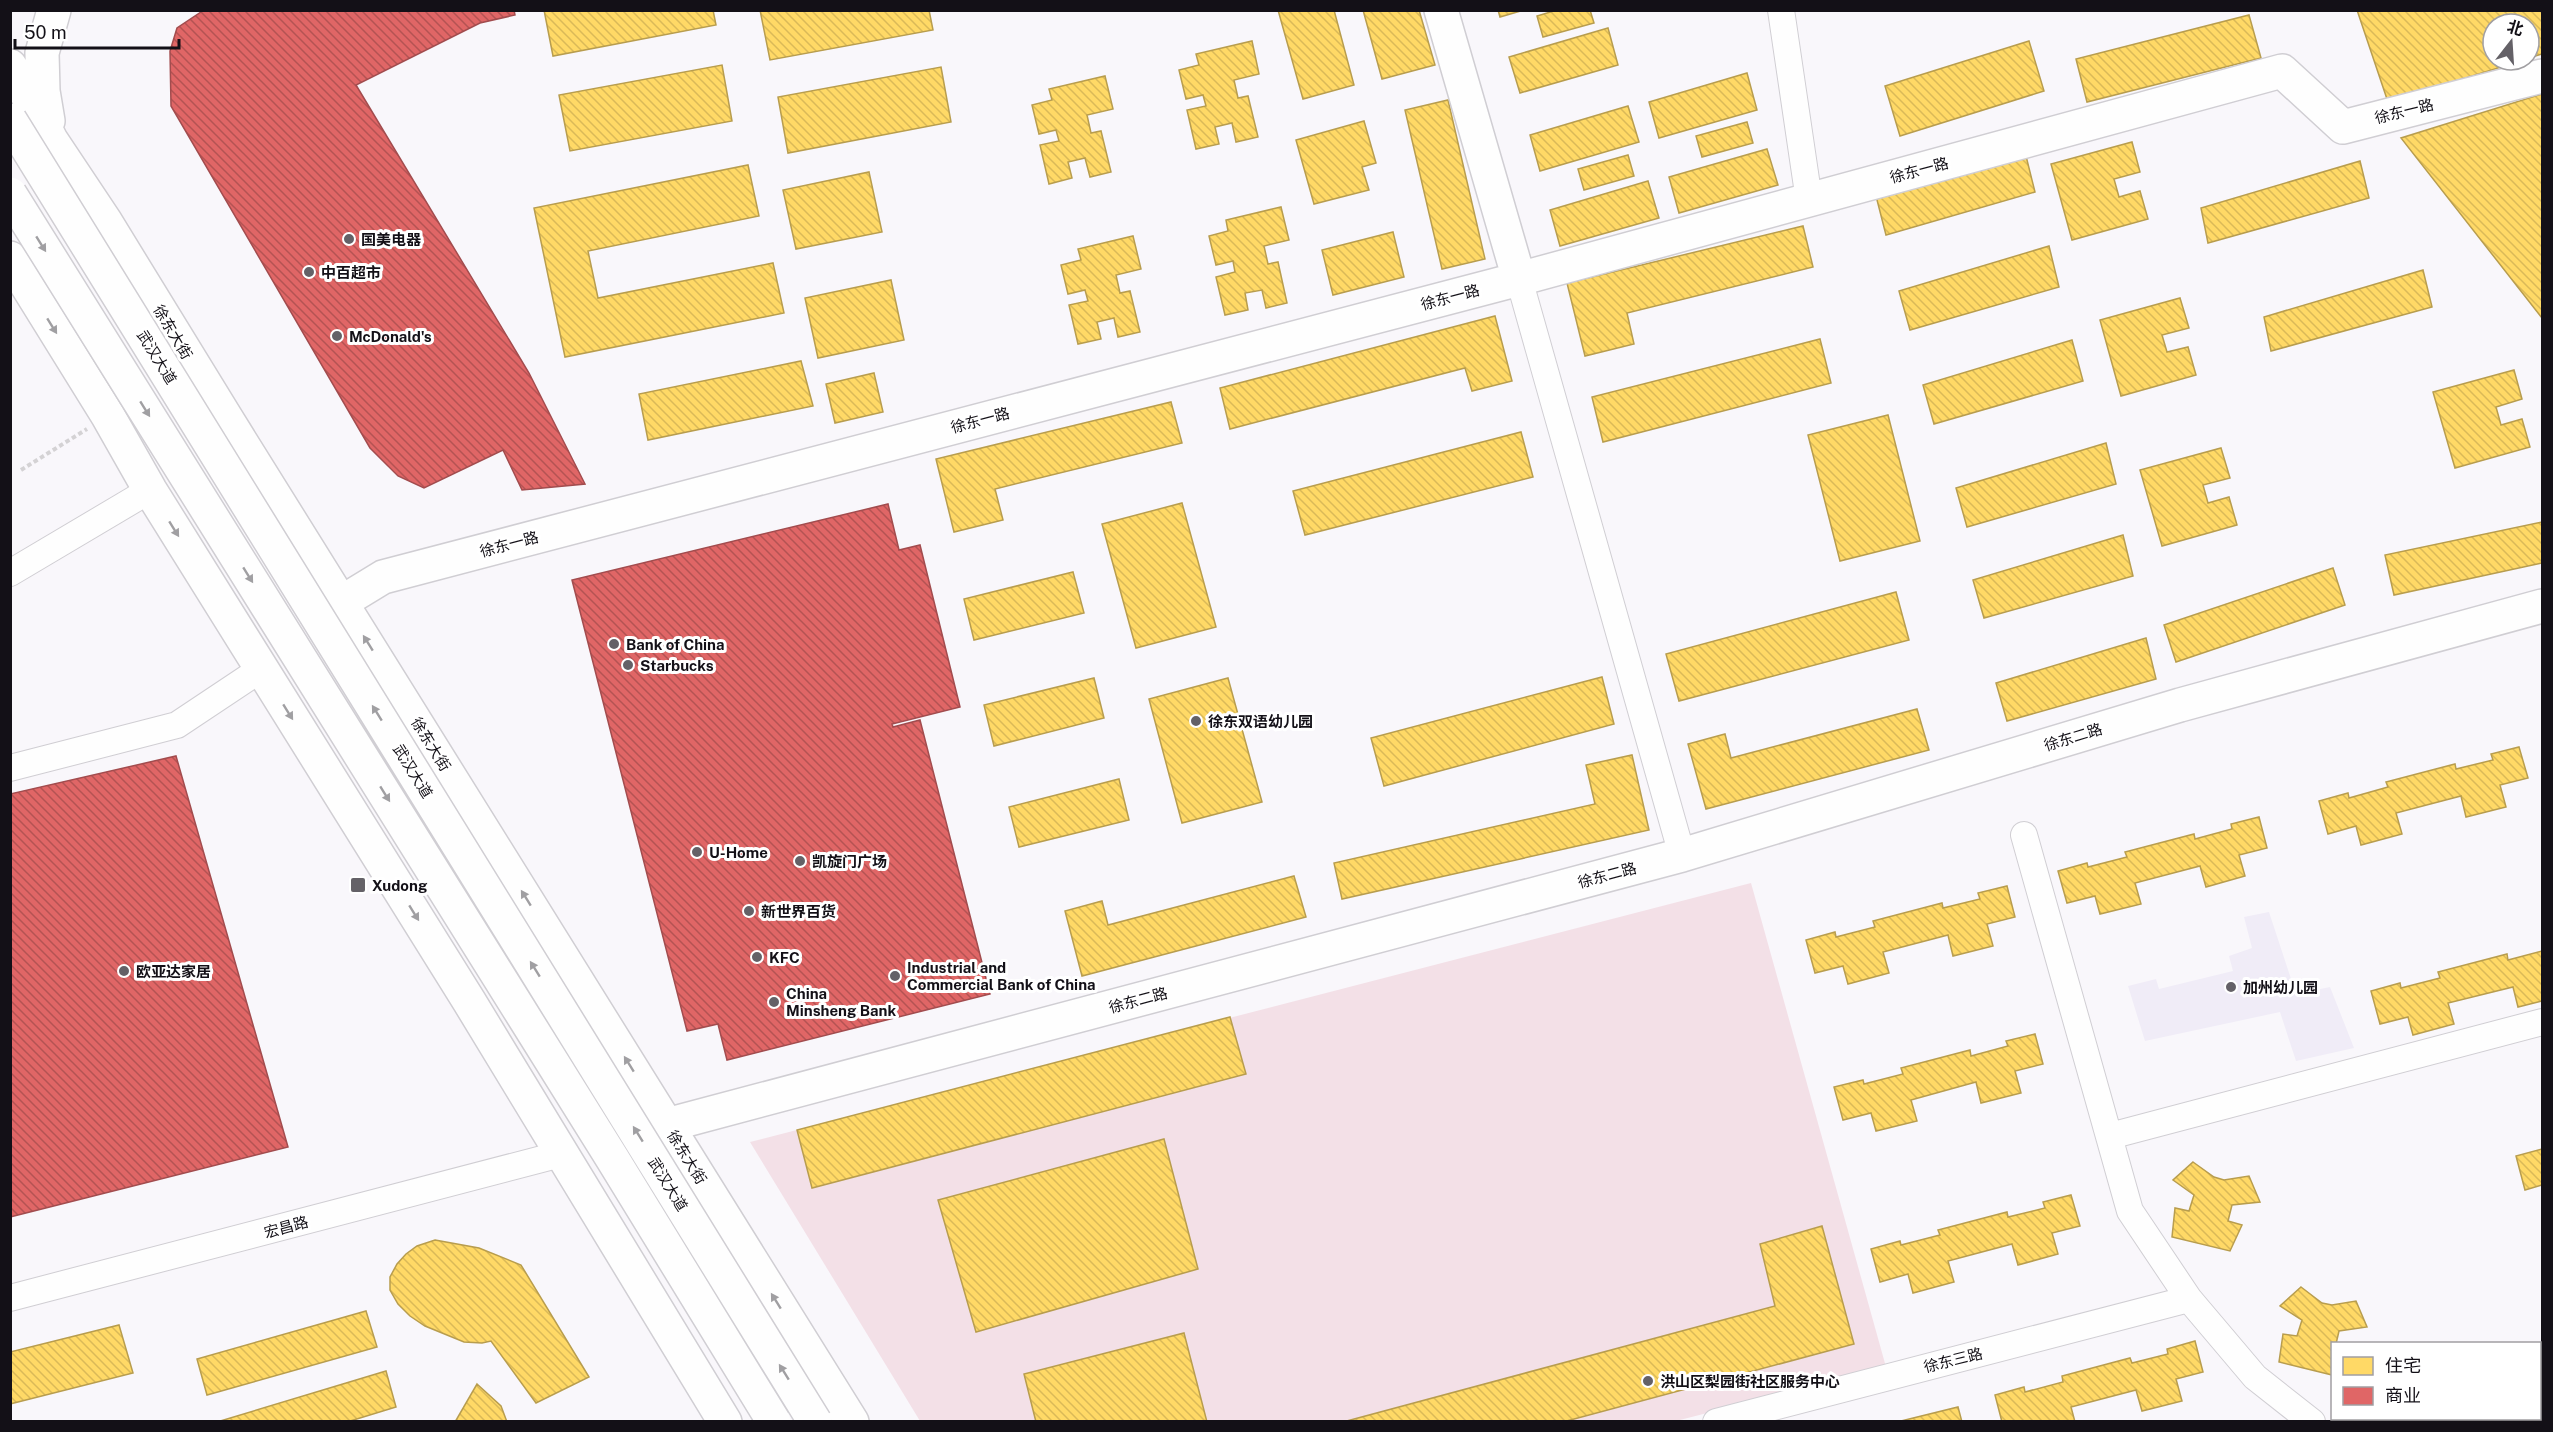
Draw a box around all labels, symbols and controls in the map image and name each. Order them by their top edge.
scale bar [15,12,178,50]
north arrow [2481,12,2541,72]
text: 北 [2505,17,2526,40]
text: 50 m [24,22,67,43]
street label: 徐东一路 [2373,95,2435,127]
street label: 徐东一路 [1888,154,1950,186]
place label: 国美电器 [361,231,422,248]
marker: 国美电器 [342,232,356,246]
one-way arrow [36,236,47,252]
place label: 中百超市 [321,264,381,281]
marker: 中百超市 [302,265,316,279]
street label: 徐东一路 [1419,281,1481,313]
street label: 徐东大街 [150,302,196,362]
one-way arrow [47,318,58,334]
street label: 武汉大道 [134,327,180,387]
place label: McDonald's [349,328,432,345]
marker: McDonald's [330,329,344,343]
one-way arrow [139,401,150,418]
street label: 徐东一路 [949,404,1011,436]
one-way arrow [169,521,180,537]
street label: 徐东一路 [478,528,540,560]
one-way arrow [242,567,253,583]
one-way arrow [362,635,373,651]
place label: Bank of China [626,636,724,653]
marker: Bank of China [607,637,621,651]
place label: Starbucks [640,657,714,674]
marker: Starbucks [621,658,635,672]
one-way arrow [283,704,294,720]
one-way arrow [372,705,383,721]
place label: 徐东双语幼儿园 [1208,713,1313,730]
street label: 徐东大街 [408,714,454,774]
marker: 徐东双语幼儿园 [1189,714,1203,728]
street label: 徐东二路 [2042,720,2104,754]
street label: 武汉大道 [390,741,436,801]
one-way arrow [379,786,390,802]
place label: U-Home [709,844,768,861]
marker: U-Home [690,845,704,859]
place label: 凯旋门广场 [812,853,887,870]
marker: 凯旋门广场 [793,854,807,868]
street label: 徐东二路 [1576,859,1638,891]
marker: Xudong [349,876,367,894]
place label: Xudong [372,877,428,894]
one-way arrow [521,890,532,906]
place label: 新世界百货 [761,903,836,920]
marker: 新世界百货 [742,904,756,918]
one-way arrow [408,905,419,921]
place label: KFC [769,949,800,966]
marker: KFC [750,950,764,964]
place label: Industrial and Commercial Bank of China [907,959,1096,993]
one-way arrow [530,961,541,977]
place label: 欧亚达家居 [136,963,211,980]
marker: 欧亚达家居 [117,964,131,978]
marker: Industrial and Commercial Bank of China [888,969,902,983]
place label: 加州幼儿园 [2243,979,2318,996]
marker: 加州幼儿园 [2224,980,2238,994]
street label: 徐东二路 [1107,984,1169,1016]
place label: China Minsheng Bank [786,985,896,1019]
marker: China Minsheng Bank [767,995,781,1009]
one-way arrow [623,1056,634,1072]
one-way arrow [632,1126,643,1143]
street label: 徐东大街 [664,1127,710,1187]
street label: 武汉大道 [645,1154,691,1214]
street label: 宏昌路 [262,1213,310,1241]
one-way arrow [771,1293,782,1309]
legend [2331,1342,2541,1420]
street label: 徐东三路 [1922,1344,1984,1376]
text: 住宅 [2385,1355,2421,1376]
one-way arrow [779,1364,790,1380]
place label: 洪山区梨园街社区服务中心 [1660,1373,1840,1390]
marker: 洪山区梨园街社区服务中心 [1641,1374,1655,1388]
text: 商业 [2385,1385,2421,1406]

